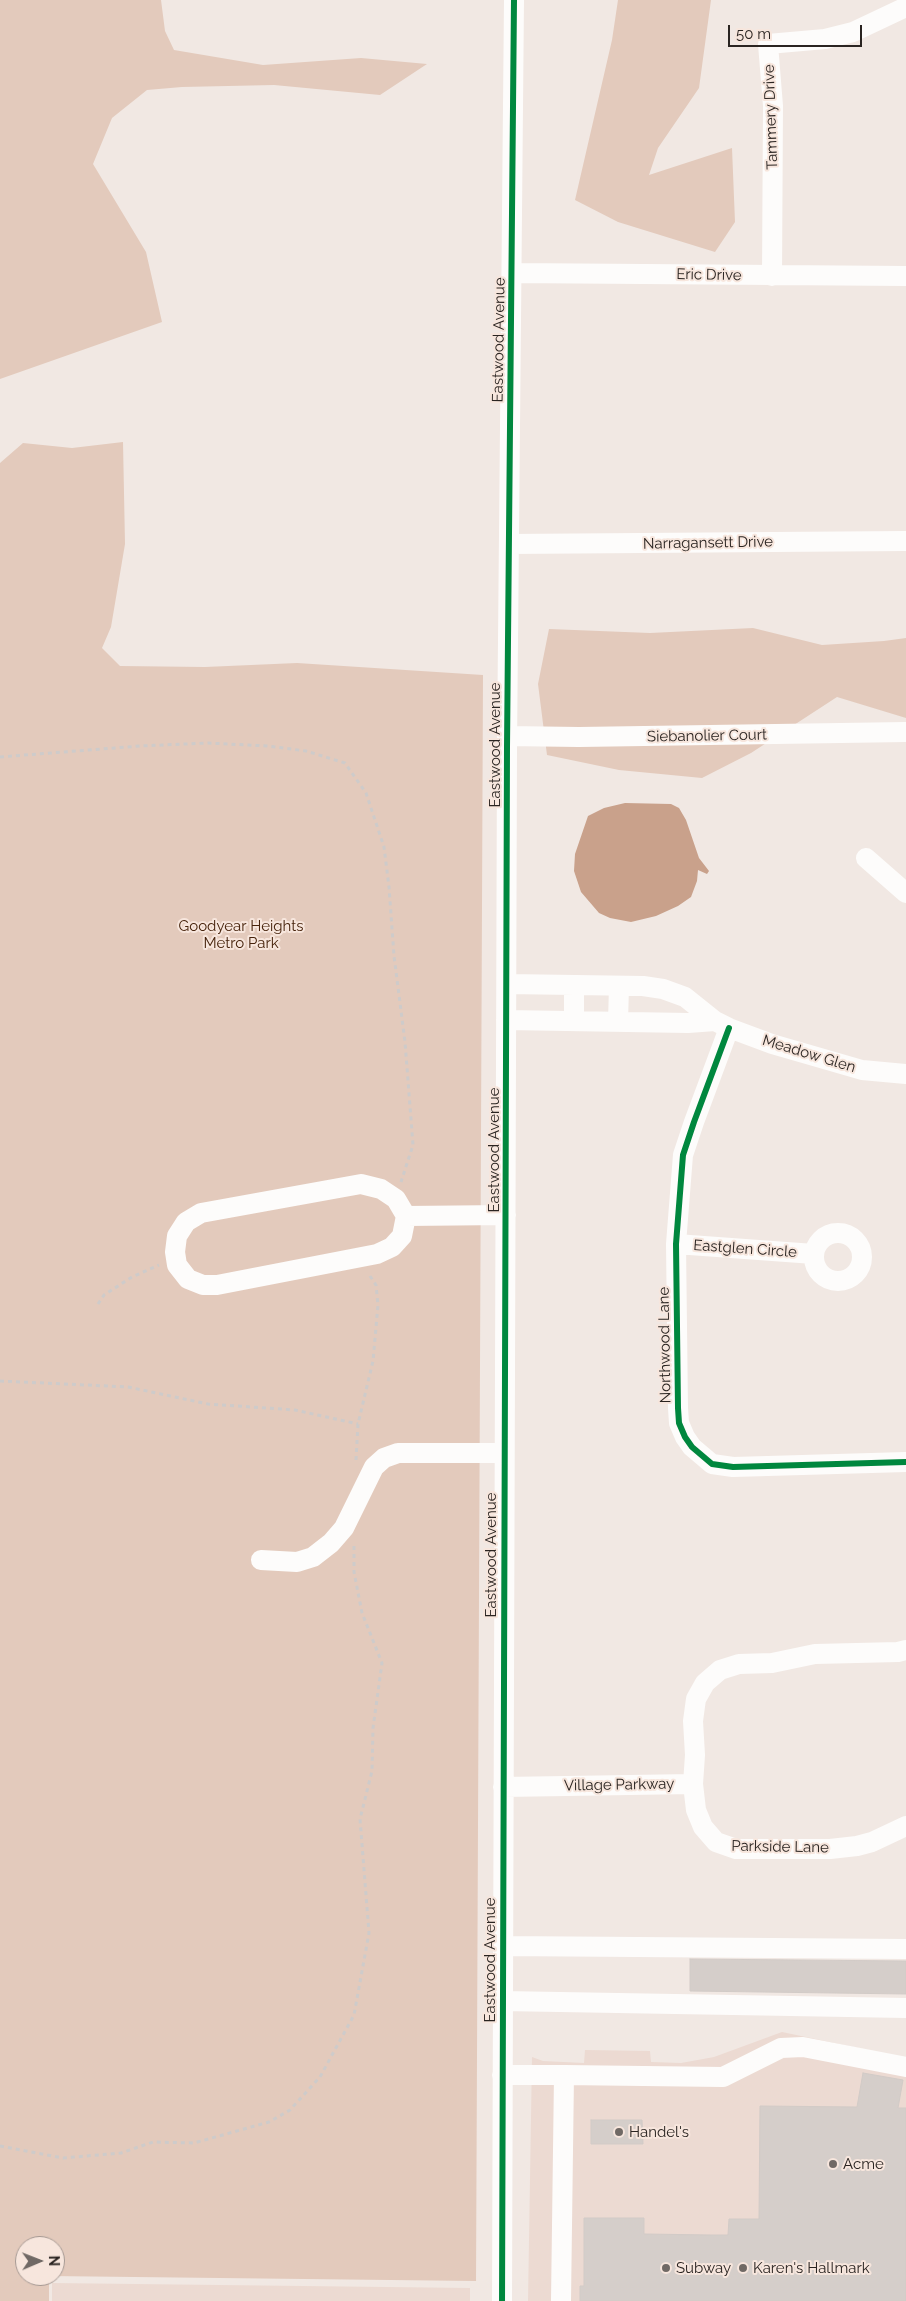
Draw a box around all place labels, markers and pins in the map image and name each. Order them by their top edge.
place label: Handel's [629,2123,689,2141]
marker: Handel's [613,2126,625,2138]
place label: Acme [843,2155,884,2173]
marker: Acme [827,2158,839,2170]
place label: Subway [676,2259,731,2277]
place label: Karen's Hallmark [753,2259,870,2277]
marker: Subway [660,2262,672,2274]
marker: Karen's Hallmark [737,2262,749,2274]

